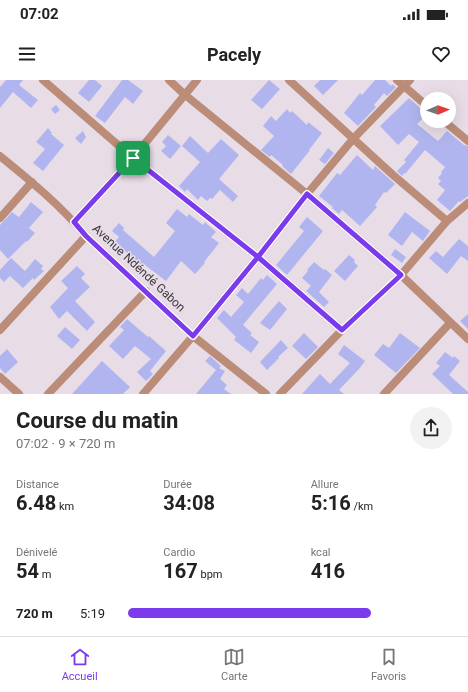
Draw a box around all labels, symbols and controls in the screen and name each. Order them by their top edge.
text: 07:02 [20,5,59,23]
icon: menu [16,43,38,65]
icon: heart [430,43,452,65]
text: Pacely [207,44,261,65]
north arrow [420,92,456,128]
map controls [420,92,456,128]
pin [116,141,150,175]
icon: arrive [122,147,144,169]
street label: Avenue Ndéndé Gabon [90,221,188,315]
button: share [410,407,452,449]
text: Course du matin [16,408,178,433]
text: 07:02 · 9 × 720 m [16,436,115,451]
text: Distance [16,478,59,491]
text: Durée [163,478,192,491]
text: Allure [311,478,339,491]
text: 6.48 [16,491,56,515]
text: 34:08 [163,491,215,515]
text: 5:16 [311,491,351,515]
text: km [56,500,74,513]
text: /km [351,500,373,513]
text: Dénivelé [16,546,57,559]
text: Cardio [163,546,195,559]
text: kcal [311,546,331,559]
text: 54 [16,559,39,583]
text: 167 [163,559,198,583]
text: 416 [311,559,345,583]
text: m [39,568,51,581]
text: bpm [198,568,223,581]
text: 720 m [16,606,53,621]
text: 5:19 [80,606,105,621]
tab: Accueil [62,646,98,683]
tab: Carte [221,646,248,683]
tab: Favoris [371,646,406,683]

